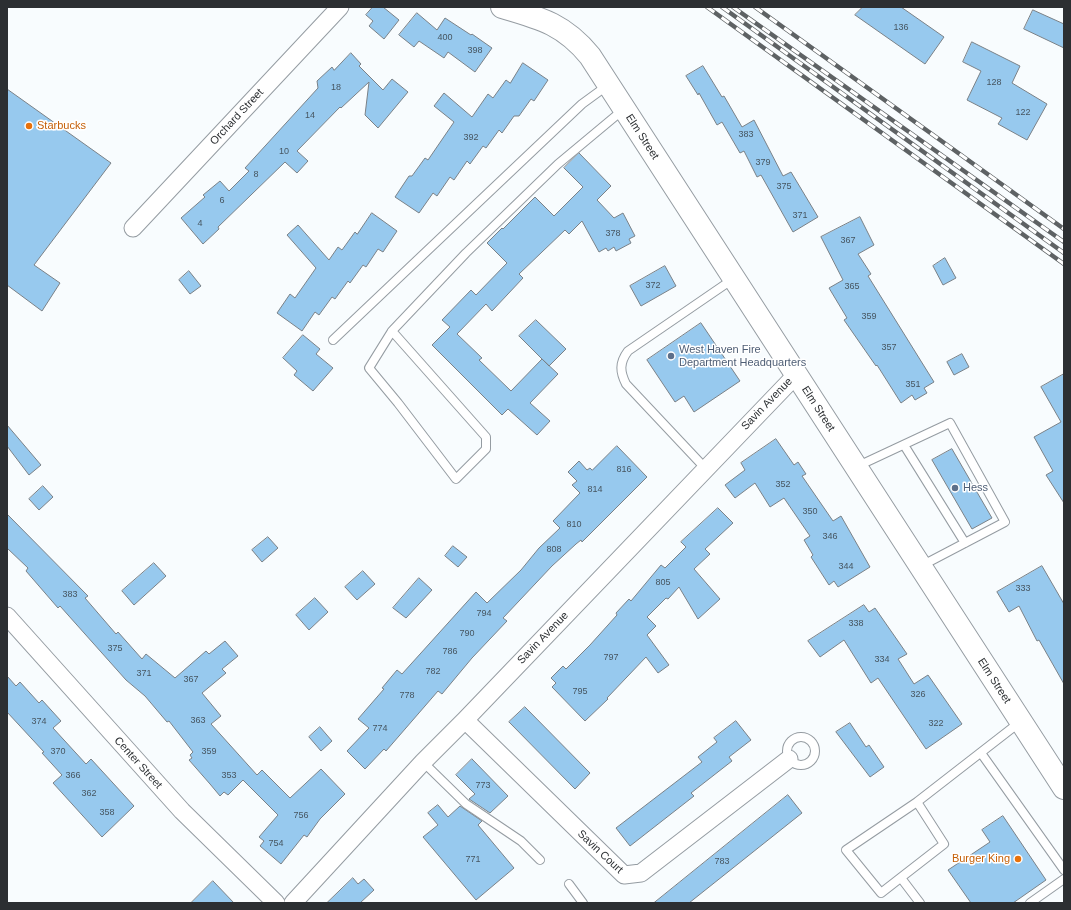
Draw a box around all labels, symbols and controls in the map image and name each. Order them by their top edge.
house number: 136 [893,23,909,33]
house number: 400 [437,33,453,43]
house number: 398 [467,46,483,56]
house number: 128 [986,78,1002,88]
house number: 18 [331,83,341,93]
street label: Orchard Street [208,86,266,148]
house number: 122 [1015,108,1031,118]
house number: 14 [305,111,315,121]
street label: Elm Street [622,112,662,162]
place label: Starbucks [37,119,86,133]
marker: Starbucks [24,121,34,131]
house number: 383 [738,130,754,140]
house number: 392 [463,133,479,143]
house number: 10 [279,147,289,157]
house number: 379 [755,158,771,168]
house number: 8 [253,170,259,180]
house number: 375 [776,182,792,192]
house number: 6 [219,196,225,206]
house number: 371 [792,211,808,221]
house number: 4 [197,219,203,229]
house number: 378 [605,229,621,239]
house number: 367 [840,236,856,246]
house number: 372 [645,281,661,291]
house number: 365 [844,282,860,292]
house number: 359 [861,312,877,322]
place label: West Haven Fire Department Headquarters [679,343,806,369]
house number: 357 [881,343,897,353]
marker: West Haven Fire Department Headquarters [666,351,676,361]
street label: Savin Avenue [739,375,795,433]
house number: 351 [905,380,921,390]
street label: Elm Street [798,384,838,434]
house number: 816 [616,465,632,475]
house number: 352 [775,480,791,490]
place label: Hess [963,481,988,495]
marker: Hess [950,483,960,493]
house number: 814 [587,485,603,495]
house number: 350 [802,507,818,517]
house number: 810 [566,520,582,530]
house number: 346 [822,532,838,542]
house number: 808 [546,545,562,555]
house number: 344 [838,562,854,572]
house number: 805 [655,578,671,588]
house number: 333 [1015,584,1031,594]
house number: 383 [62,590,78,600]
house number: 794 [476,609,492,619]
street label: Savin Avenue [515,609,571,667]
house number: 338 [848,619,864,629]
house number: 790 [459,629,475,639]
house number: 375 [107,644,123,654]
house number: 786 [442,647,458,657]
house number: 797 [603,653,619,663]
house number: 334 [874,655,890,665]
street label: Elm Street [974,656,1014,706]
house number: 782 [425,667,441,677]
house number: 371 [136,669,152,679]
house number: 367 [183,675,199,685]
house number: 795 [572,687,588,697]
house number: 326 [910,690,926,700]
house number: 778 [399,691,415,701]
house number: 363 [190,716,206,726]
house number: 374 [31,717,47,727]
house number: 322 [928,719,944,729]
house number: 774 [372,724,388,734]
street label: Center Street [111,734,165,792]
house number: 370 [50,747,66,757]
house number: 359 [201,747,217,757]
house number: 366 [65,771,81,781]
house number: 353 [221,771,237,781]
house number: 773 [475,781,491,791]
house number: 362 [81,789,97,799]
house number: 358 [99,808,115,818]
house number: 756 [293,811,309,821]
street label: Savin Court [574,828,626,876]
house number: 754 [268,839,284,849]
place label: Burger King [952,852,1010,866]
marker: Burger King [1013,854,1023,864]
house number: 771 [465,855,481,865]
house number: 783 [714,857,730,867]

